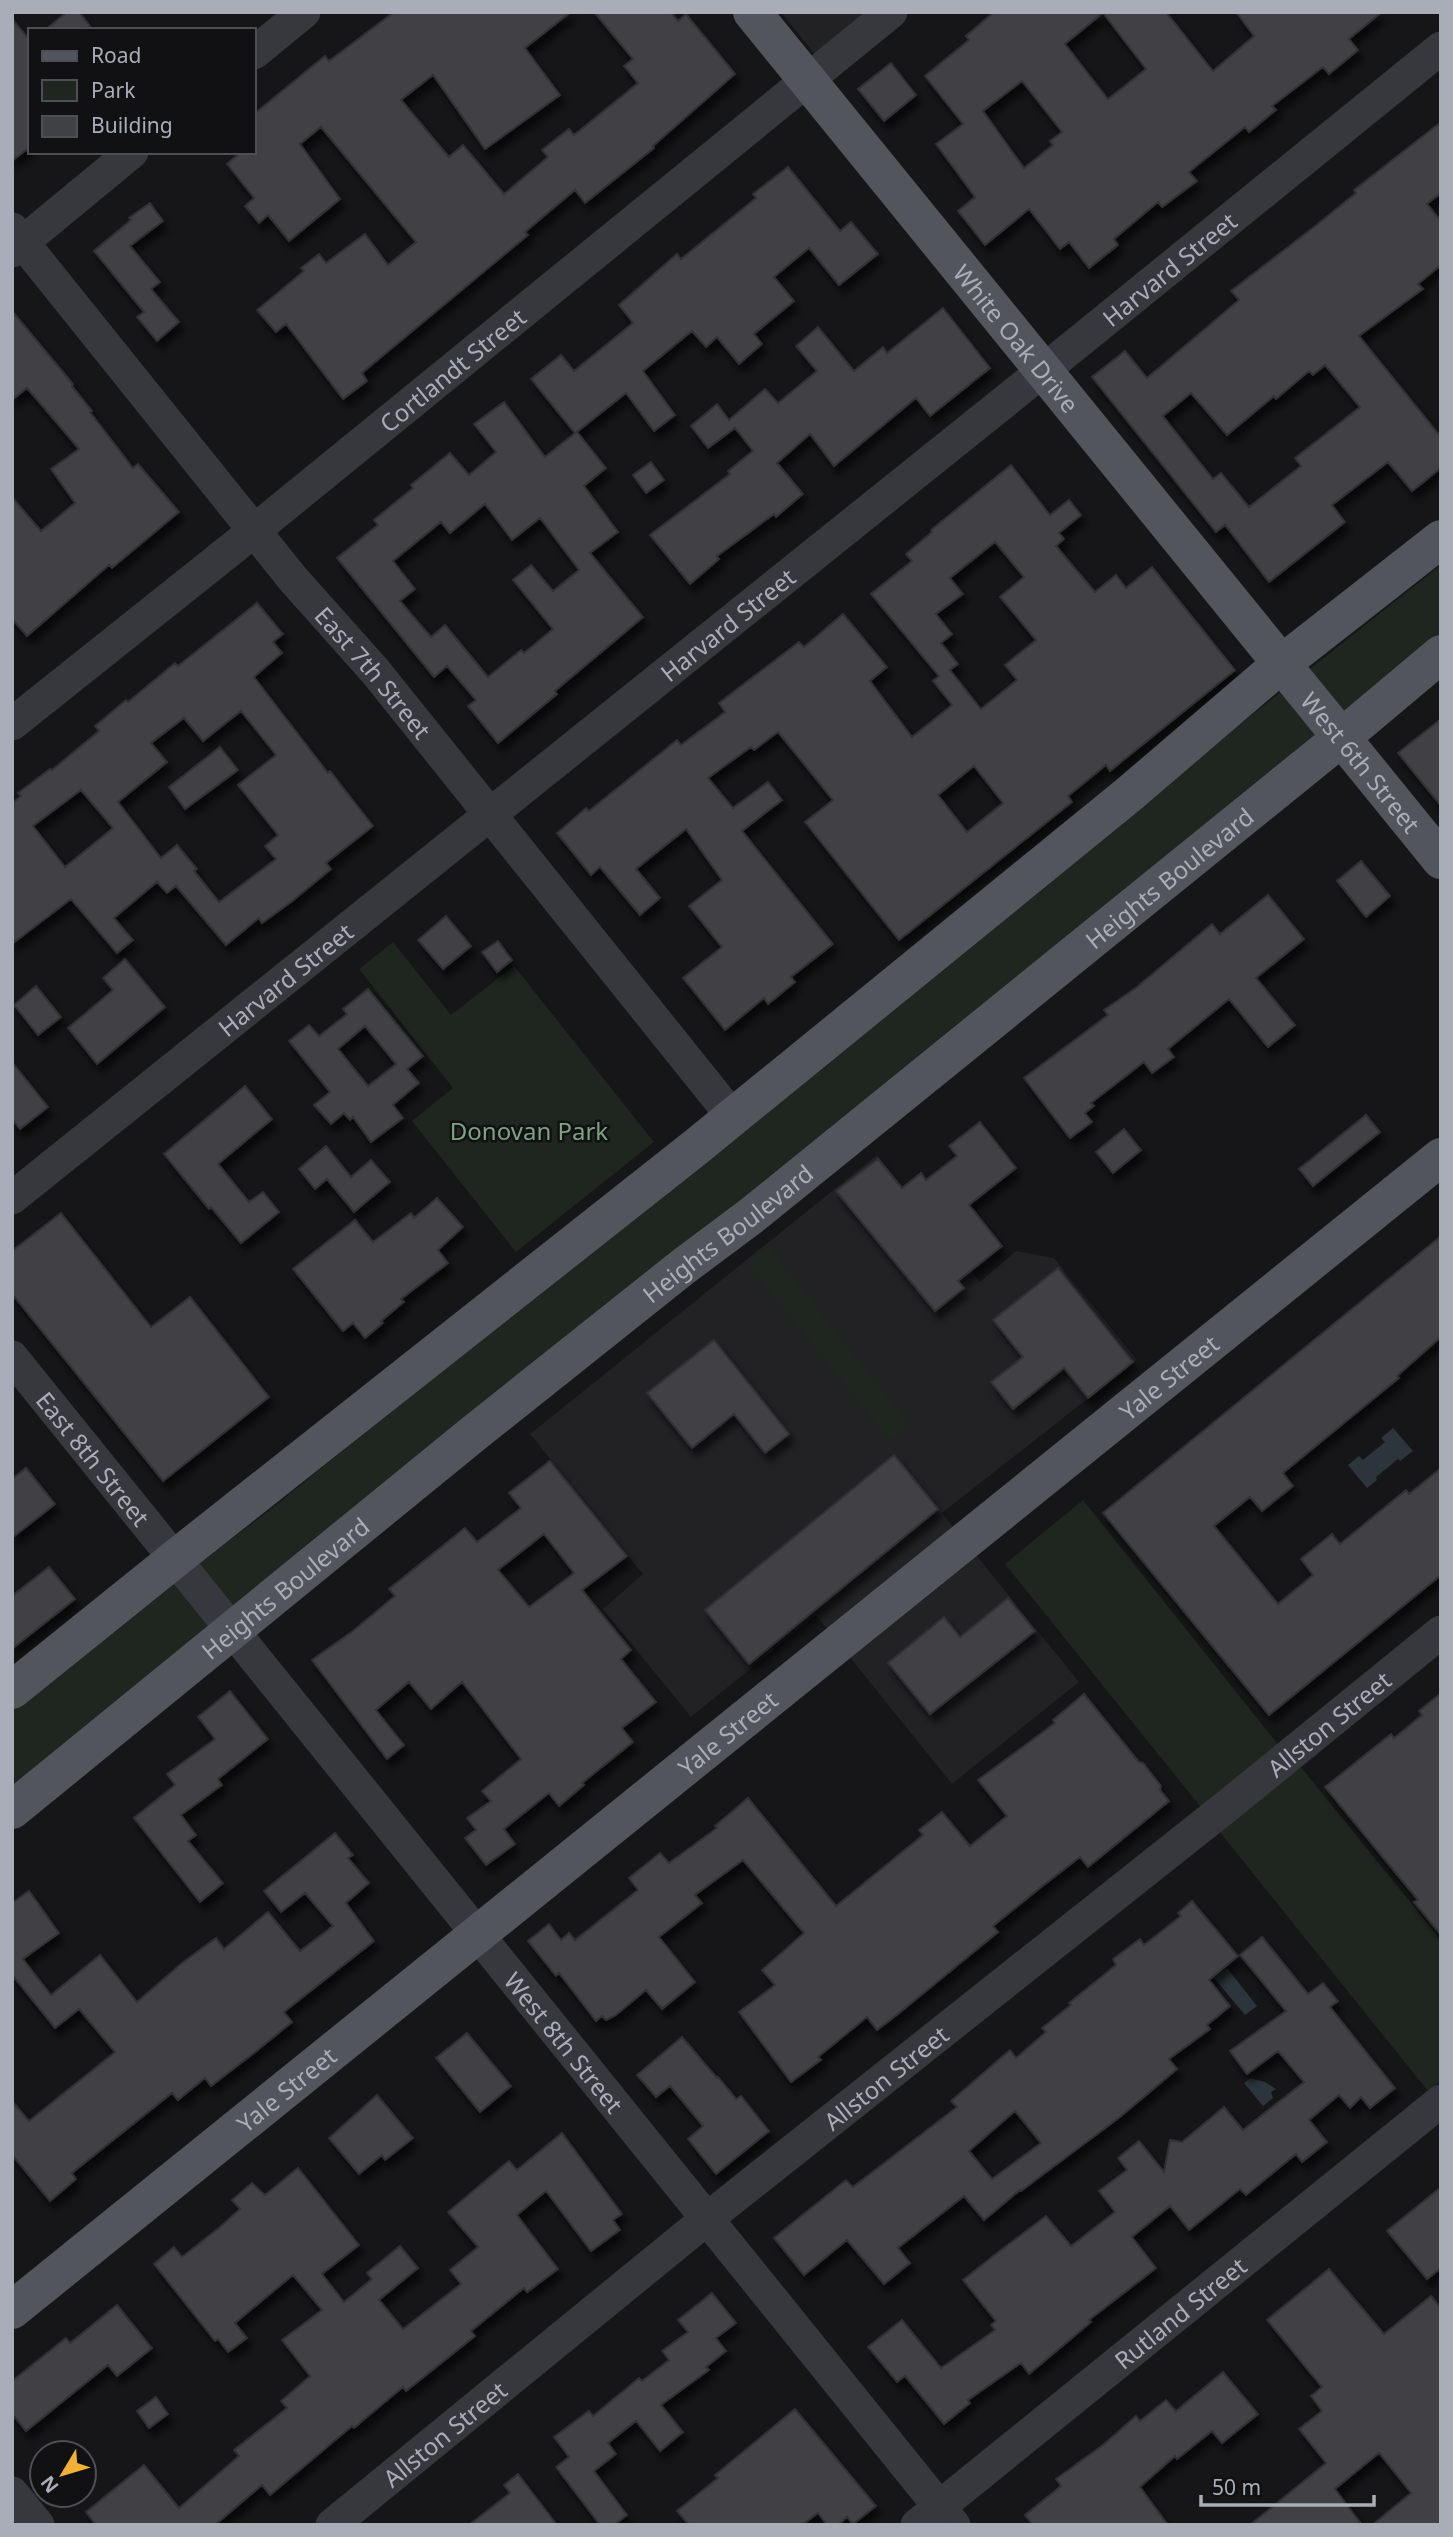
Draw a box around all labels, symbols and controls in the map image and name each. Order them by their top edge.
legend [28,28,256,154]
text: Road [91,41,141,69]
text: Park [91,76,136,104]
text: Building [91,111,173,139]
street label: Harvard Street [1095,204,1243,333]
street label: White Oak Drive [946,257,1087,419]
street label: Cortlandt Street [372,300,532,439]
street label: Harvard Street [653,560,802,688]
street label: East 7th Street [308,599,439,745]
street label: West 6th Street [1294,684,1429,839]
street label: Heights Boulevard [1078,799,1260,956]
street label: Harvard Street [211,914,360,1043]
park label: Donovan Park [450,1114,608,1147]
street label: Heights Boulevard [635,1156,819,1310]
street label: Yale Street [1112,1326,1225,1427]
street label: East 8th Street [29,1384,158,1533]
street label: Heights Boulevard [194,1509,376,1666]
street label: Allston Street [1260,1663,1398,1784]
street label: Yale Street [671,1683,784,1783]
street label: West 8th Street [497,1965,632,2120]
street label: Allston Street [816,2017,955,2137]
street label: Yale Street [229,2039,343,2139]
street label: Rutland Street [1107,2249,1253,2376]
street label: Allston Street [376,2373,513,2494]
north arrow [28,2439,98,2509]
scale bar [1201,2464,1374,2508]
text: N [35,2470,65,2499]
text: 50 m [1212,2473,1261,2501]

